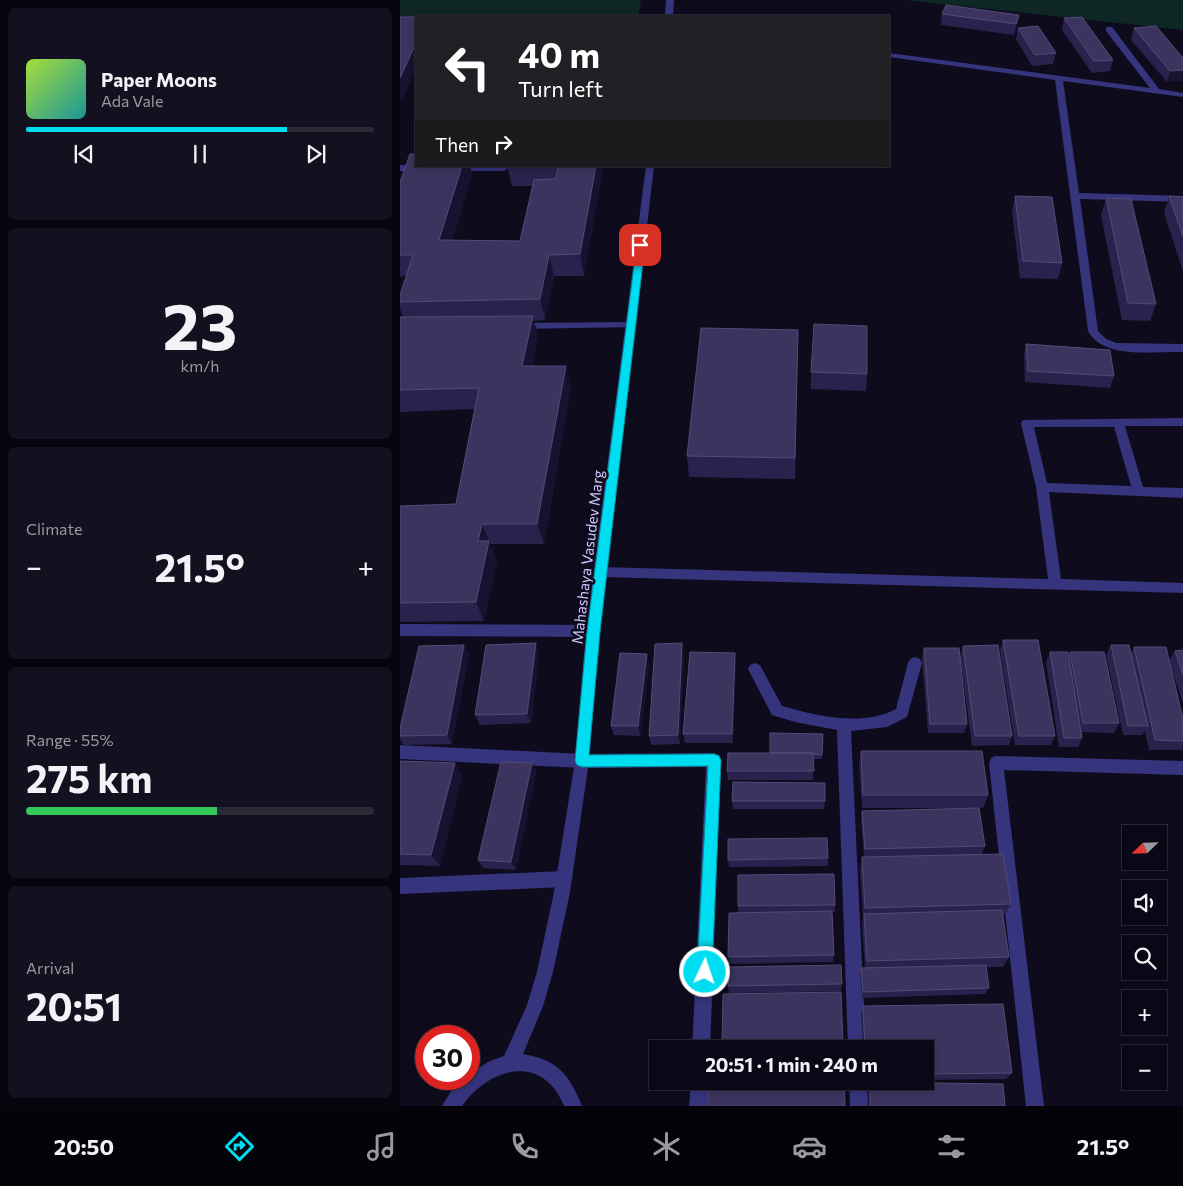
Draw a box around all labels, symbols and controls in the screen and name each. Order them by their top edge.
text: 40 m [518,32,600,75]
icon: left [435,35,500,100]
text: Paper Moons [101,68,217,91]
text: Turn left [518,75,603,102]
text: Ada Vale [101,91,163,110]
icon: right [489,130,517,158]
text: Then [435,133,479,156]
icon: previous [70,140,98,168]
icon: pause [186,140,214,168]
icon: next [302,140,330,168]
pin [619,224,661,266]
icon: arrive [626,231,654,259]
text: 23 [163,284,237,363]
text: km/h [181,356,219,375]
street label: Mahashaya Vasudev Marg [567,469,607,645]
text: Climate [26,519,82,538]
text: 21.5° [155,543,245,590]
text: − [26,549,42,583]
text: + [358,549,374,583]
text: Range · 55% [26,730,114,749]
text: 275 km [26,754,152,801]
north arrow [1122,825,1168,870]
map controls [1122,825,1167,1090]
button: sound [1122,880,1167,925]
button: search [1122,935,1167,980]
position arrow [678,945,730,997]
text: Arrival [26,958,74,977]
text: 20:51 [26,982,122,1029]
button: + [1122,990,1167,1035]
speed limit sign: 30 [415,1025,480,1090]
button: − [1122,1045,1167,1090]
text: 20:51 · 1 min · 240 m [705,1053,878,1076]
icon: directions [222,1129,257,1164]
icon: music [364,1129,399,1164]
icon: phone [507,1129,542,1164]
icon: climate [649,1129,684,1164]
icon: car [792,1129,827,1164]
icon: filters [934,1129,969,1164]
text: 20:50 [54,1133,114,1160]
text: 21.5° [1077,1133,1129,1160]

